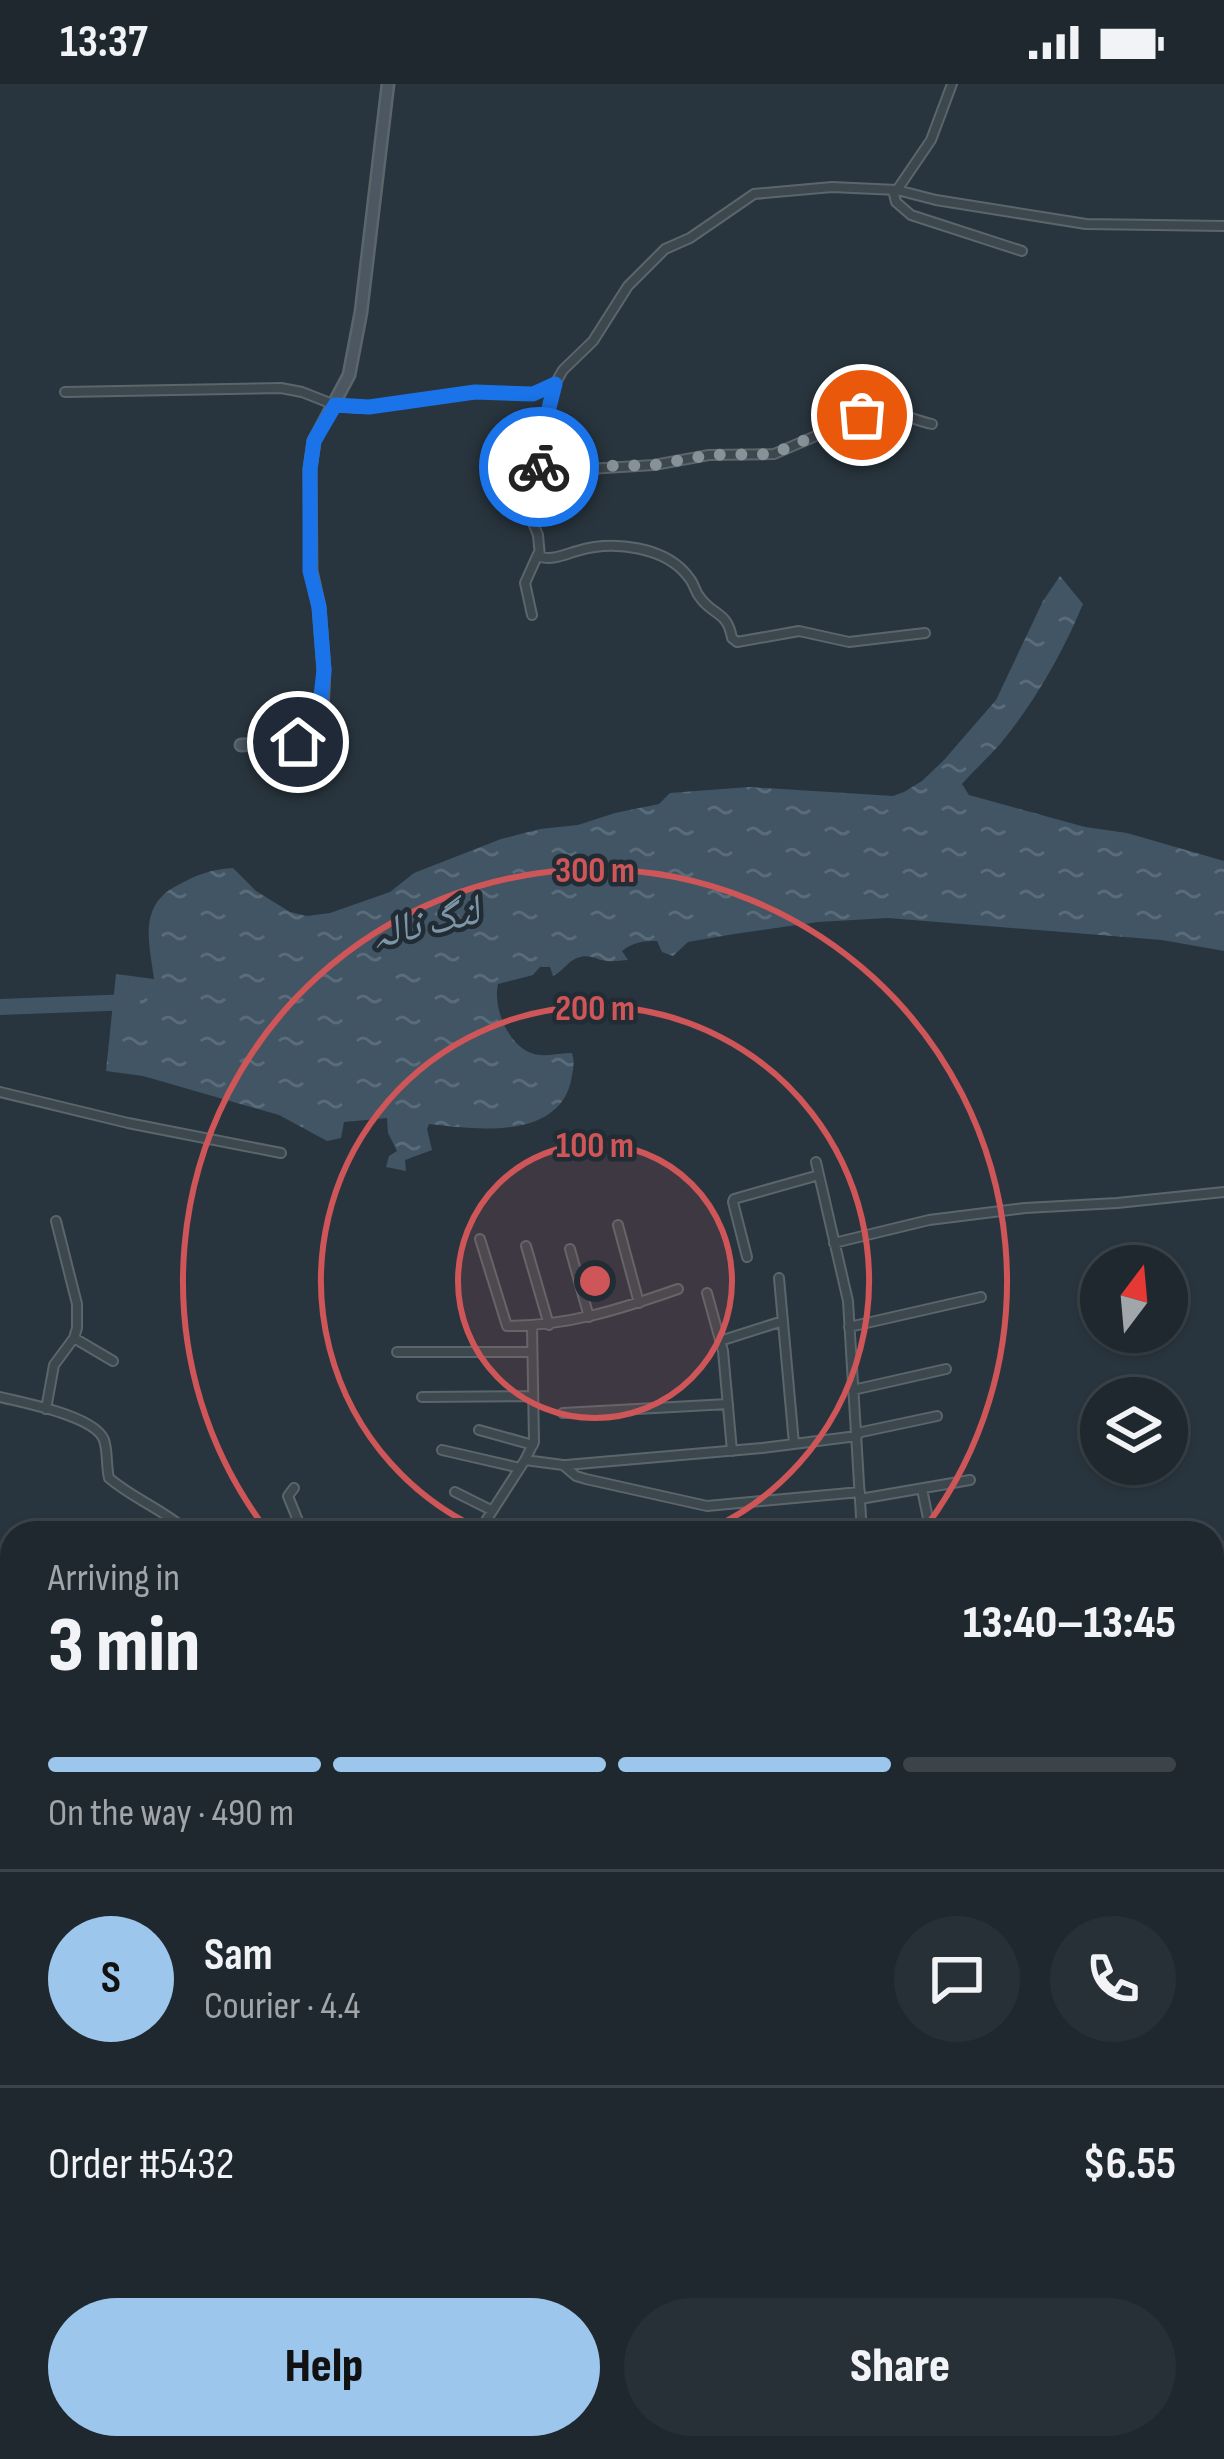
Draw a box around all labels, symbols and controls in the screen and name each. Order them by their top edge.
text: 13:37 [60,15,148,70]
pin [811,364,913,466]
icon: bag [829,382,895,448]
courier [479,407,599,527]
icon: bike [506,434,572,500]
pin [247,691,349,793]
icon: home [265,709,331,775]
text: 300 m [555,850,635,893]
water label: لنگ نالہ [365,884,489,962]
text: 200 m [555,988,635,1031]
text: 100 m [556,1125,634,1168]
north arrow [1080,1245,1188,1353]
map controls [1080,1245,1188,1485]
centre of rings [574,1260,616,1302]
button: layers [1080,1377,1188,1485]
text: Arriving in [48,1555,180,1602]
text: 13:40–13:45 [963,1596,1176,1651]
text: 3 min [48,1600,200,1693]
text: On the way · 490 m [48,1790,294,1837]
button: chat [894,1916,1020,2042]
button: phone [1050,1916,1176,2042]
text: Sam [204,1928,273,1983]
text: S [101,1951,121,2006]
text: Courier · 4.4 [204,1983,360,2030]
text: Order #5432 [48,2137,234,2192]
text: $6.55 [1083,2137,1176,2192]
button: Help [48,2298,600,2436]
button: Share [624,2298,1176,2436]

